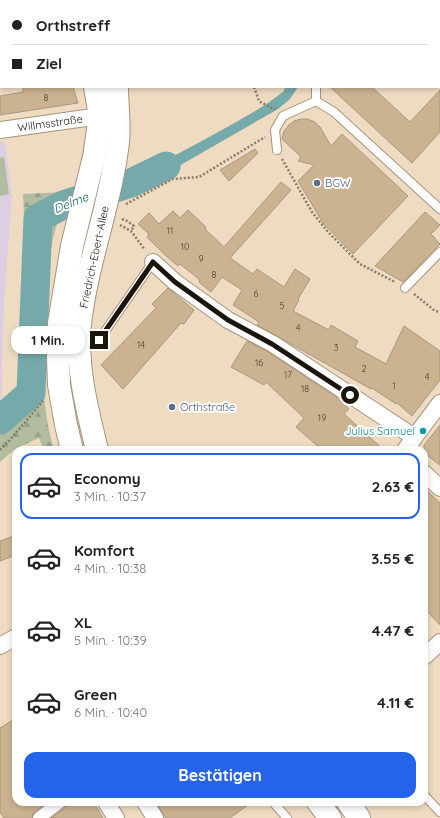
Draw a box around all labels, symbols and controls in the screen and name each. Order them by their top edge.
text: Orthstreff [36,16,110,35]
text: Ziel [36,54,62,73]
house number: 8 [44,92,49,103]
street label: Willmsstraße [16,111,84,135]
place label: BGW [325,176,351,190]
marker: BGW [312,178,322,188]
water label: Delme [51,188,91,216]
street label: Friedrich-Ebert-Allee [76,205,112,309]
house number: 11 [167,225,173,236]
house number: 10 [181,241,189,252]
house number: 9 [198,253,204,264]
house number: 8 [212,269,217,280]
house number: 6 [254,288,259,299]
house number: 5 [280,300,285,311]
house number: 4 [296,322,301,333]
callout: 1 Min. [11,326,85,354]
route end [90,331,108,349]
text: 1 Min. [31,332,65,348]
house number: 14 [137,339,145,350]
house number: 3 [334,342,339,353]
house number: 16 [255,357,263,368]
house number: 2 [362,363,367,374]
house number: 17 [284,369,292,380]
house number: 4 [425,371,430,382]
house number: 1 [392,380,396,391]
house number: 18 [301,383,309,394]
route start [341,386,359,404]
place label: Orthstraße [180,400,235,414]
marker: Orthstraße [167,402,177,412]
house number: 19 [318,412,326,423]
place label: Julius Samuel [345,424,415,438]
marker: Julius Samuel [418,426,428,436]
icon: car [26,468,62,504]
text: Economy [74,469,141,488]
text: 2.63 € [372,477,414,496]
text: 3 Min. · 10:37 [74,488,146,504]
icon: car [26,540,62,576]
text: Komfort [74,541,135,560]
text: 3.55 € [371,549,414,568]
text: 4 Min. · 10:38 [74,560,146,576]
icon: car [26,612,62,648]
text: XL [74,613,92,632]
text: 4.47 € [372,621,414,640]
text: 5 Min. · 10:39 [74,632,147,648]
icon: car [26,684,62,720]
text: Green [74,685,117,704]
text: 4.11 € [377,693,414,712]
text: 6 Min. · 10:40 [74,704,147,720]
button: Bestätigen [24,752,416,798]

